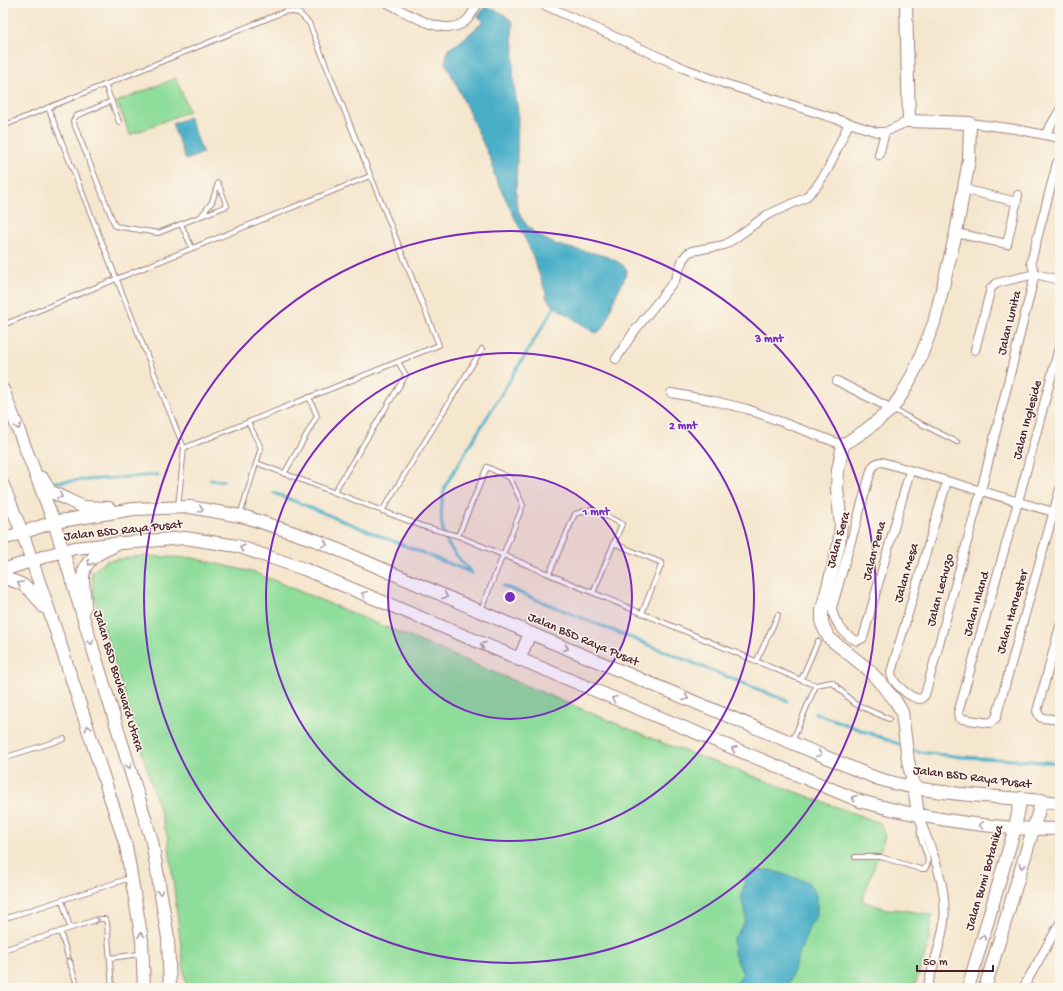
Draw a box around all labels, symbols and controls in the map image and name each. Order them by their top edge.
street label: Jalan Lunita [995,288,1025,357]
text: 3 mnt [754,333,784,347]
street label: Jalan Ingleside [1010,378,1046,461]
text: 2 mnt [669,420,698,434]
one-way arrow [13,423,21,430]
one-way arrow [56,492,63,499]
one-way arrow [197,504,204,513]
text: 1 mnt [582,506,611,520]
street label: Jalan Sera [824,509,854,570]
street label: Jalan BSD Raya Pusat [63,517,185,545]
street label: Jalan Pena [860,519,890,582]
one-way arrow [322,540,329,548]
street label: Jalan Mesa [891,541,923,604]
one-way arrow [239,544,246,553]
street label: Jalan Lechuzo [924,552,958,628]
one-way arrow [87,559,94,566]
street label: Jalan Harvester [994,567,1033,656]
street label: Jalan Inland [961,569,994,638]
one-way arrow [17,581,24,589]
centre of rings [503,590,517,604]
one-way arrow [360,591,367,599]
one-way arrow [440,591,448,599]
street label: Jalan BSD Boulevard Utara [89,609,147,754]
street label: Jalan BSD Raya Pusat [525,610,642,671]
one-way arrow [86,638,95,645]
one-way arrow [480,641,487,649]
one-way arrow [562,643,570,651]
one-way arrow [682,694,689,702]
one-way arrow [610,696,618,704]
one-way arrow [84,725,93,732]
one-way arrow [731,745,738,753]
one-way arrow [814,749,822,757]
one-way arrow [124,762,133,769]
street label: Jalan BSD Raya Pusat [912,763,1034,793]
one-way arrow [851,795,859,803]
one-way arrow [978,820,984,829]
street label: Jalan Bumi Botanika [963,823,1007,933]
one-way arrow [1018,862,1027,869]
one-way arrow [156,889,164,895]
one-way arrow [94,916,101,925]
one-way arrow [137,932,146,938]
one-way arrow [978,934,987,941]
scale bar [917,947,993,973]
one-way arrow [65,956,74,963]
text: 50 m [923,956,948,970]

